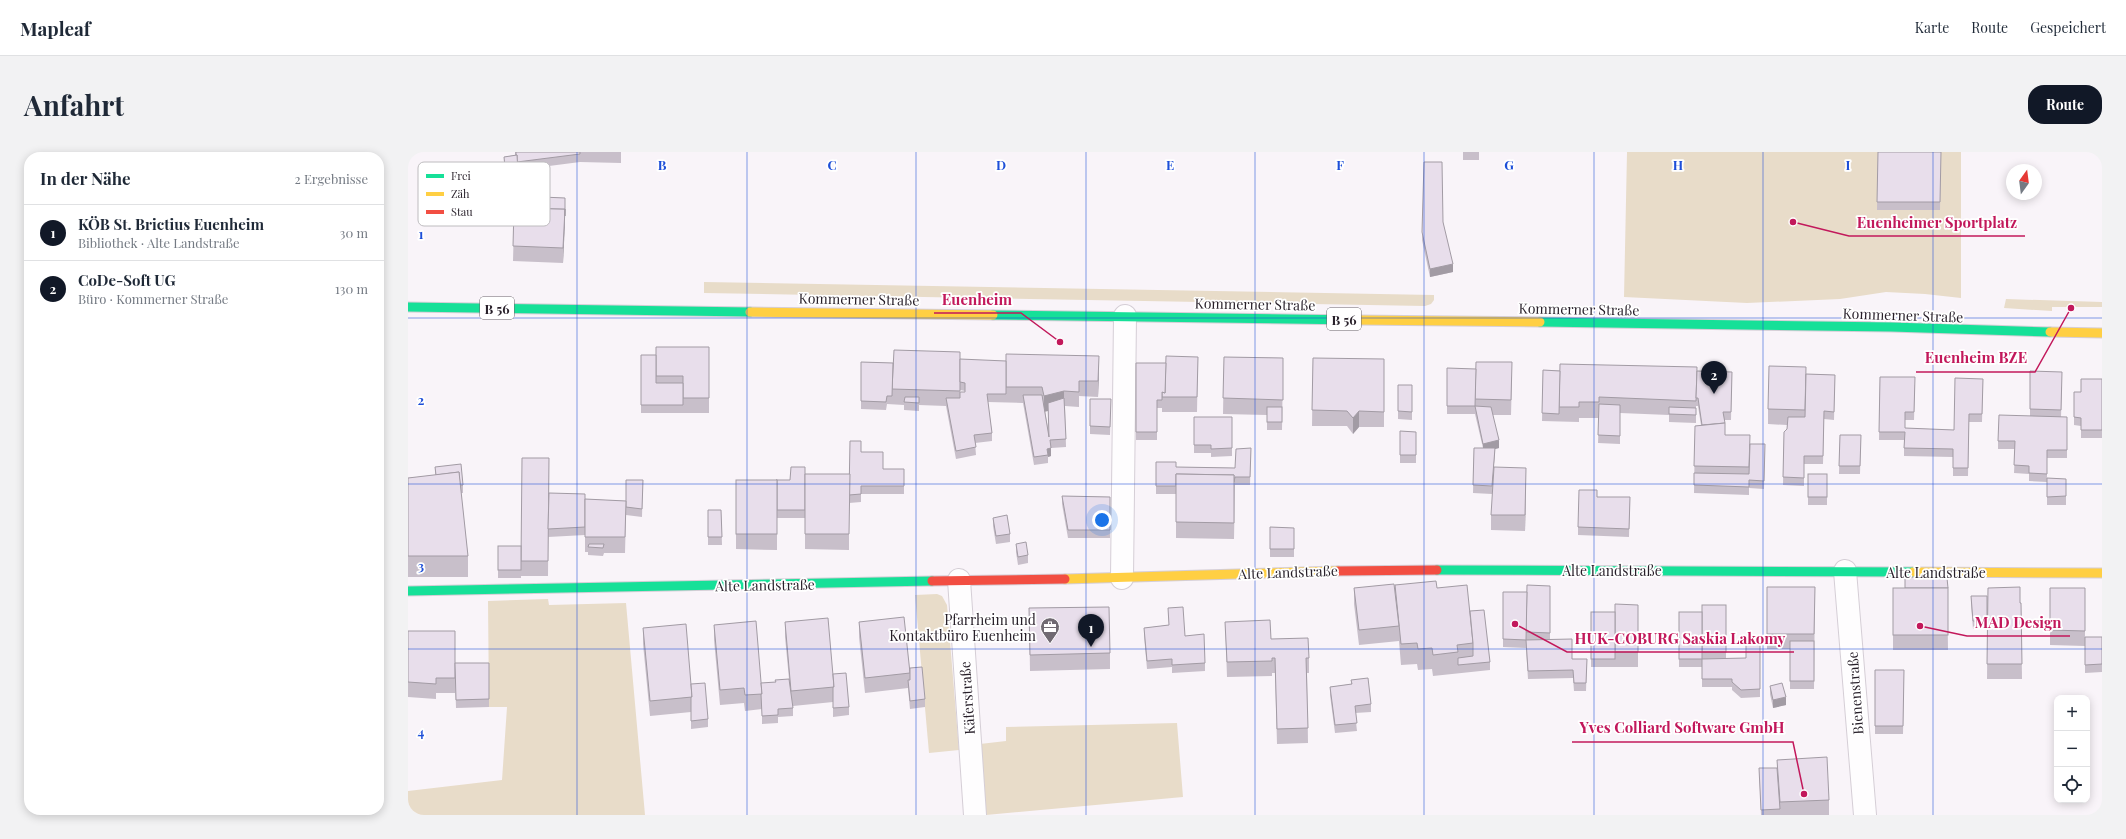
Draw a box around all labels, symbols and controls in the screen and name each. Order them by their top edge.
text: Mapleaf [20,15,91,41]
text: Karte [1915,18,1949,37]
text: Route [1971,18,2008,37]
text: Gespeichert [2030,18,2106,37]
button: Route [2028,85,2102,124]
text: Anfahrt [24,86,124,123]
text: B [658,156,667,173]
text: C [827,156,837,173]
text: D [996,156,1006,173]
text: E [1166,156,1174,173]
text: F [1336,156,1344,173]
text: G [1504,156,1514,173]
text: H [1673,156,1683,173]
text: I [1846,156,1851,173]
legend [418,162,550,226]
north arrow [2006,164,2042,200]
text: In der Nähe [40,167,131,189]
text: Frei [451,168,471,183]
text: 2 Ergebnisse [294,170,368,187]
text: Zäh [451,186,470,201]
text: Stau [451,204,473,219]
callout: Euenheimer Sportplatz [1849,209,2025,236]
text: Euenheimer Sportplatz [1857,212,2017,232]
text: KÖB St. Brictius Euenheim [78,214,264,234]
text: 1 [51,224,55,241]
text: 30 m [340,224,368,241]
text: 1 [419,225,424,242]
text: Bibliothek · Alte Landstraße [78,234,240,251]
text: CoDe-Soft UG [78,270,176,290]
text: 2 [50,280,56,297]
text: 130 m [335,280,368,297]
callout: Euenheim [934,286,1021,313]
street label: Kommerner Straße [798,288,920,310]
text: Euenheim [942,289,1013,309]
text: Büro · Kommerner Straße [78,290,228,307]
street label: Kommerner Straße [1194,293,1316,315]
road number: B 56 [480,297,514,319]
street label: Kommerner Straße [1518,298,1640,320]
street label: Kommerner Straße [1842,303,1964,327]
road number: B 56 [1327,308,1361,330]
callout: Euenheim BZE [1916,345,2035,372]
text: Euenheim BZE [1925,347,2027,367]
pin: 2 [1701,361,1727,394]
text: 2 [418,391,425,408]
your location [1092,510,1112,530]
text: 3 [418,557,424,574]
street label: Alte Landstraße [1237,561,1338,583]
street label: Alte Landstraße [1561,561,1662,580]
street label: Alte Landstraße [1885,563,1986,582]
street label: Alte Landstraße [714,575,815,595]
callout: MAD Design [1967,609,2070,636]
place label: Pfarrheim und Kontaktbüro Euenheim [889,610,1037,645]
text: MAD Design [1974,612,2062,632]
pin: 1 [1078,614,1104,647]
office icon: Pfarrheim und Kontaktbüro Euenheim [1039,616,1061,644]
callout: HUK-COBURG Saskia Lakomy [1567,625,1794,652]
text: HUK-COBURG Saskia Lakomy [1575,628,1786,648]
street label: Bienenstraße [1843,651,1867,735]
street label: Käferstraße [955,661,979,735]
map controls [2054,695,2090,803]
button: + [2054,695,2090,731]
callout: Yves Colliard Software GmbH [1572,715,1793,742]
text: Yves Colliard Software GmbH [1579,717,1784,737]
text: 4 [418,723,425,740]
button: − [2054,731,2090,767]
button: locate [2054,767,2090,803]

